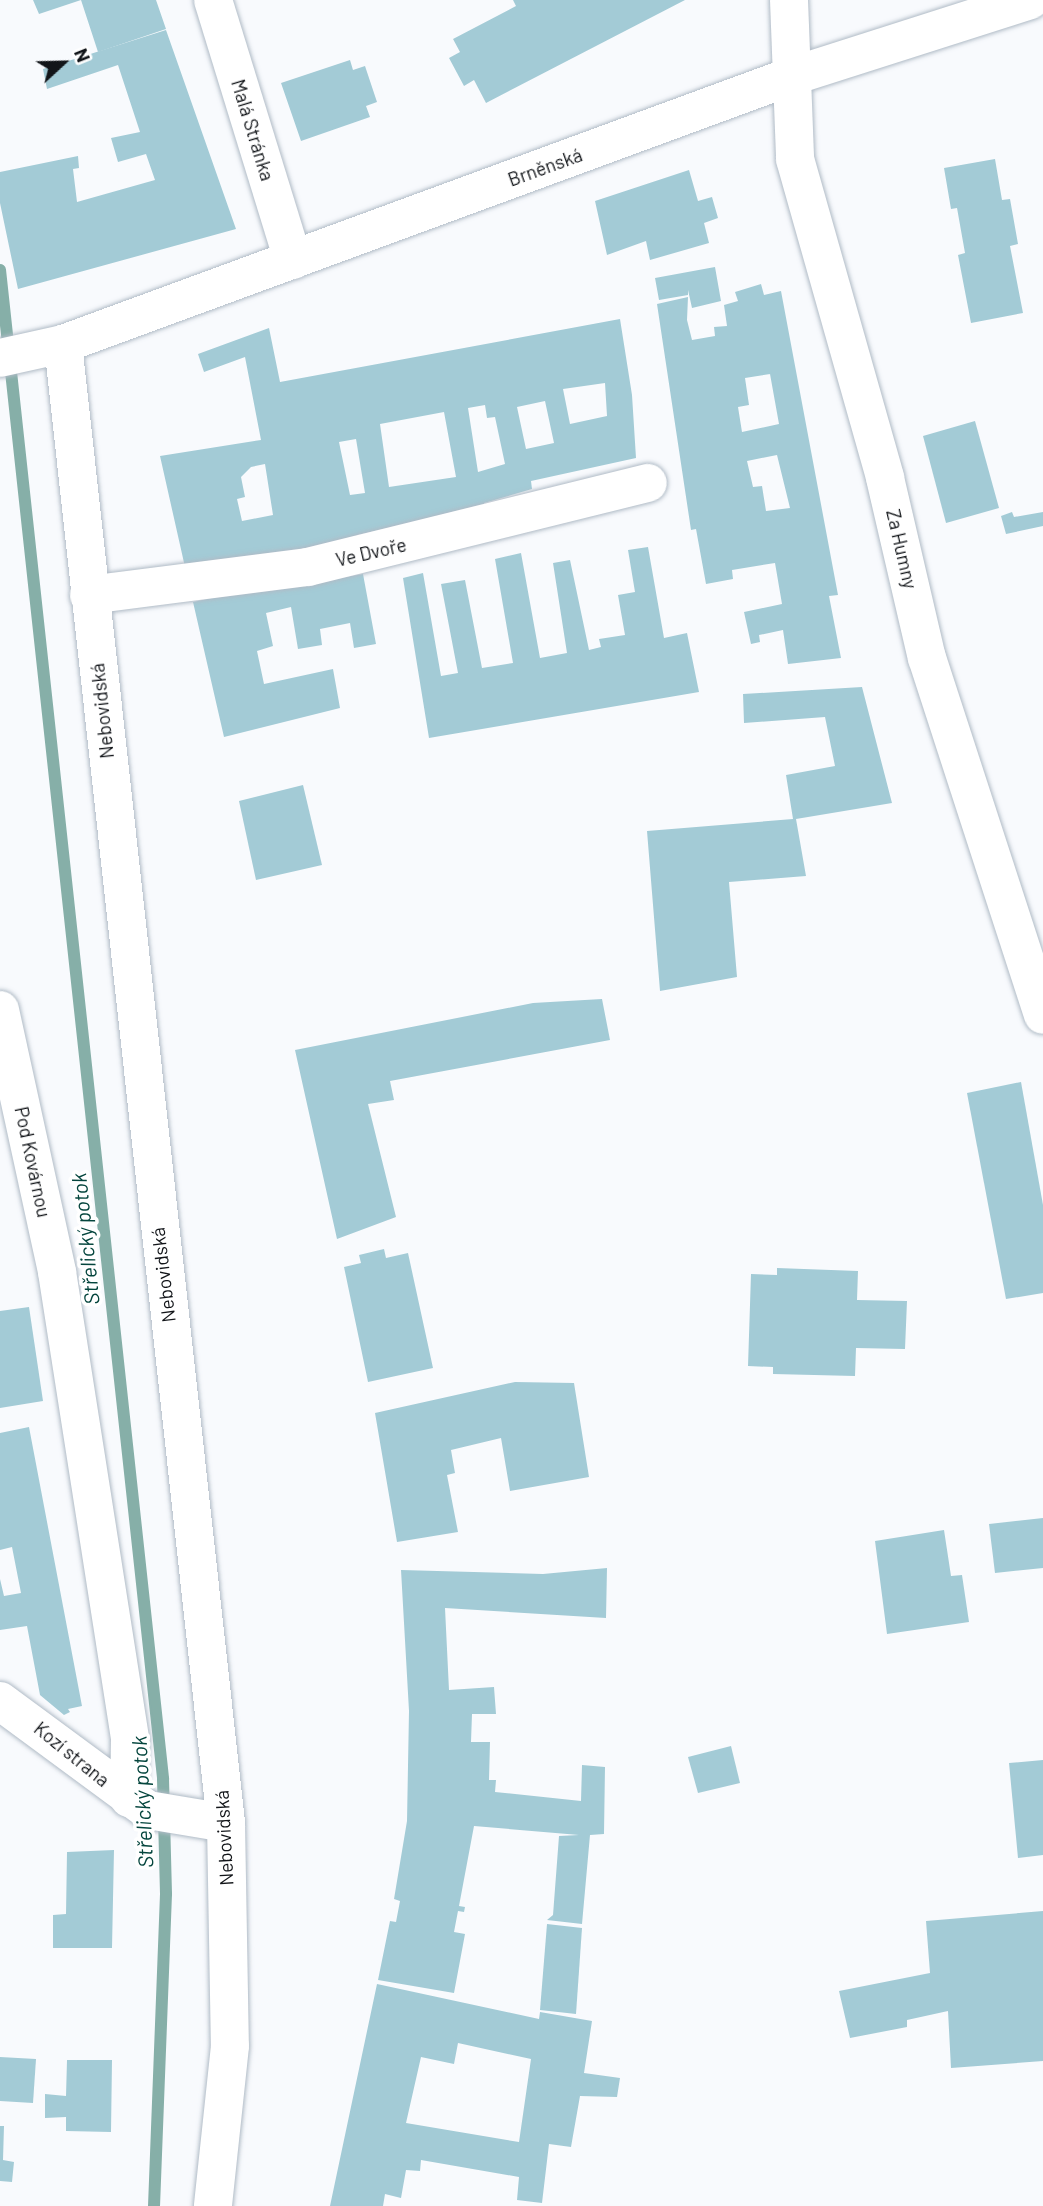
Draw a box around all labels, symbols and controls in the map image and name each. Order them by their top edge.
north arrow [28,28,98,98]
text: N [70,45,96,65]
street label: Malá Stránka [227,76,279,184]
street label: Brněnská [505,143,585,191]
street label: Za Humny [882,507,922,591]
street label: Ve Dvoře [333,533,409,571]
street label: Nebovidská [86,662,118,760]
street label: Pod Kovárnou [10,1104,56,1220]
water label: Střelický potok [66,1172,104,1306]
street label: Nebovidská [146,1226,180,1324]
street label: Kozí strana [30,1717,114,1791]
water label: Střelický potok [126,1735,158,1869]
street label: Nebovidská [210,1790,238,1886]

